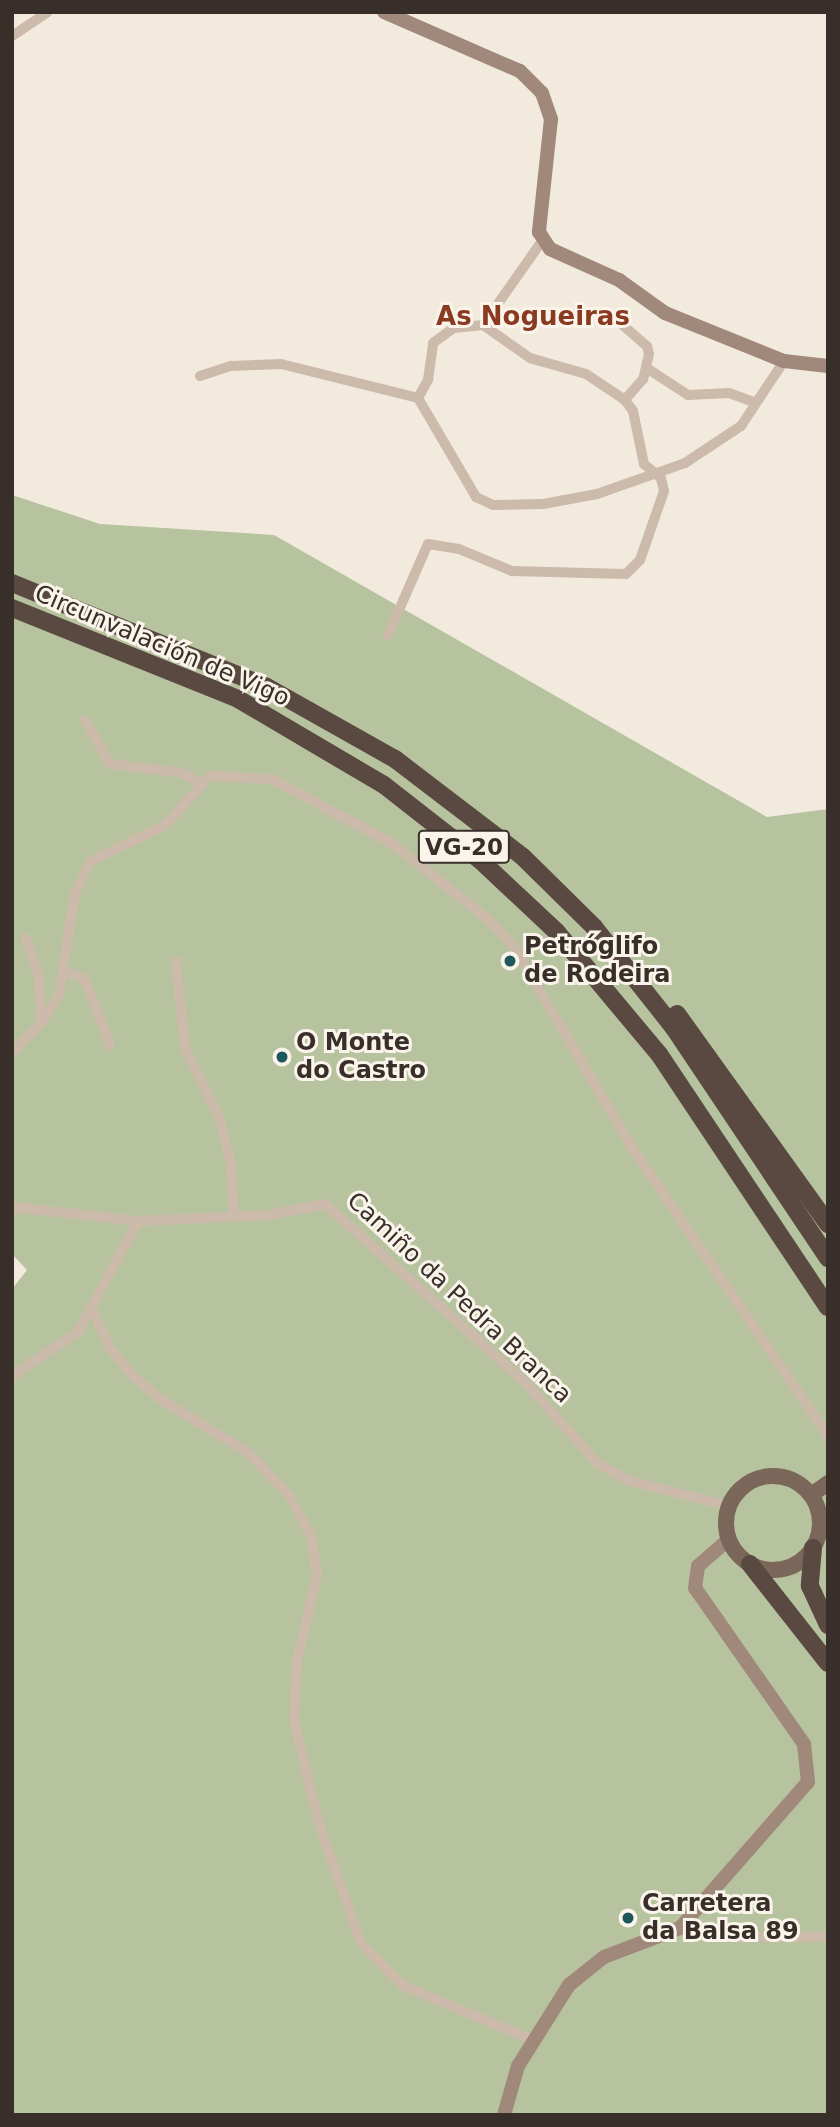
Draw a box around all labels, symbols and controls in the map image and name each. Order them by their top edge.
district label: As Nogueiras [436,301,630,333]
street label: Circunvalación de Vigo [30,579,294,713]
road number: VG-20 [417,828,511,866]
place label: Petróglifo de Rodeira [524,933,670,989]
marker: Petróglifo de Rodeira [502,953,518,969]
place label: O Monte do Castro [296,1029,426,1085]
marker: O Monte do Castro [274,1049,290,1065]
street label: Camiño da Pedra Branca [341,1186,577,1410]
place label: Carretera da Balsa 89 [642,1890,799,1946]
marker: Carretera da Balsa 89 [620,1910,636,1926]

